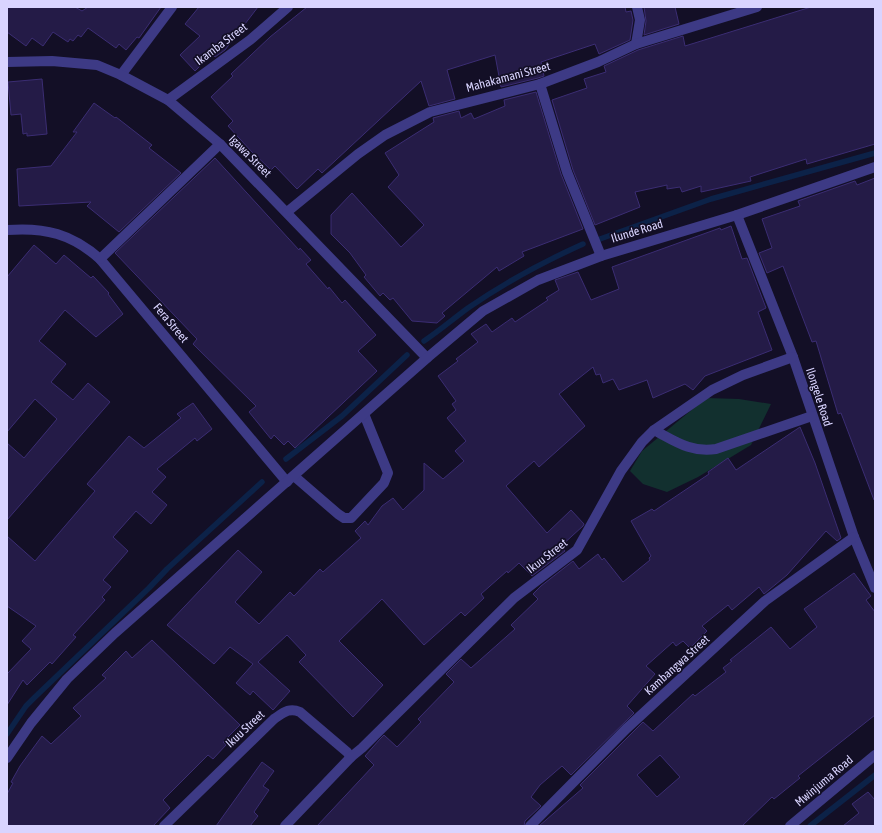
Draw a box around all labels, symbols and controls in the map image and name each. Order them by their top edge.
street label: Ikamba Street [192,19,250,68]
street label: Mahakamani Street [464,59,552,95]
street label: Igawa Street [226,132,274,180]
street label: Ilunde Road [609,216,665,246]
street label: Fera Street [151,301,192,346]
street label: Ilongele Road [803,366,835,428]
street label: Ikuu Street [524,535,571,576]
street label: Kambangwa Street [642,632,713,698]
street label: Ikuu Street [223,707,268,750]
street label: Mwinjuma Road [792,753,856,809]

